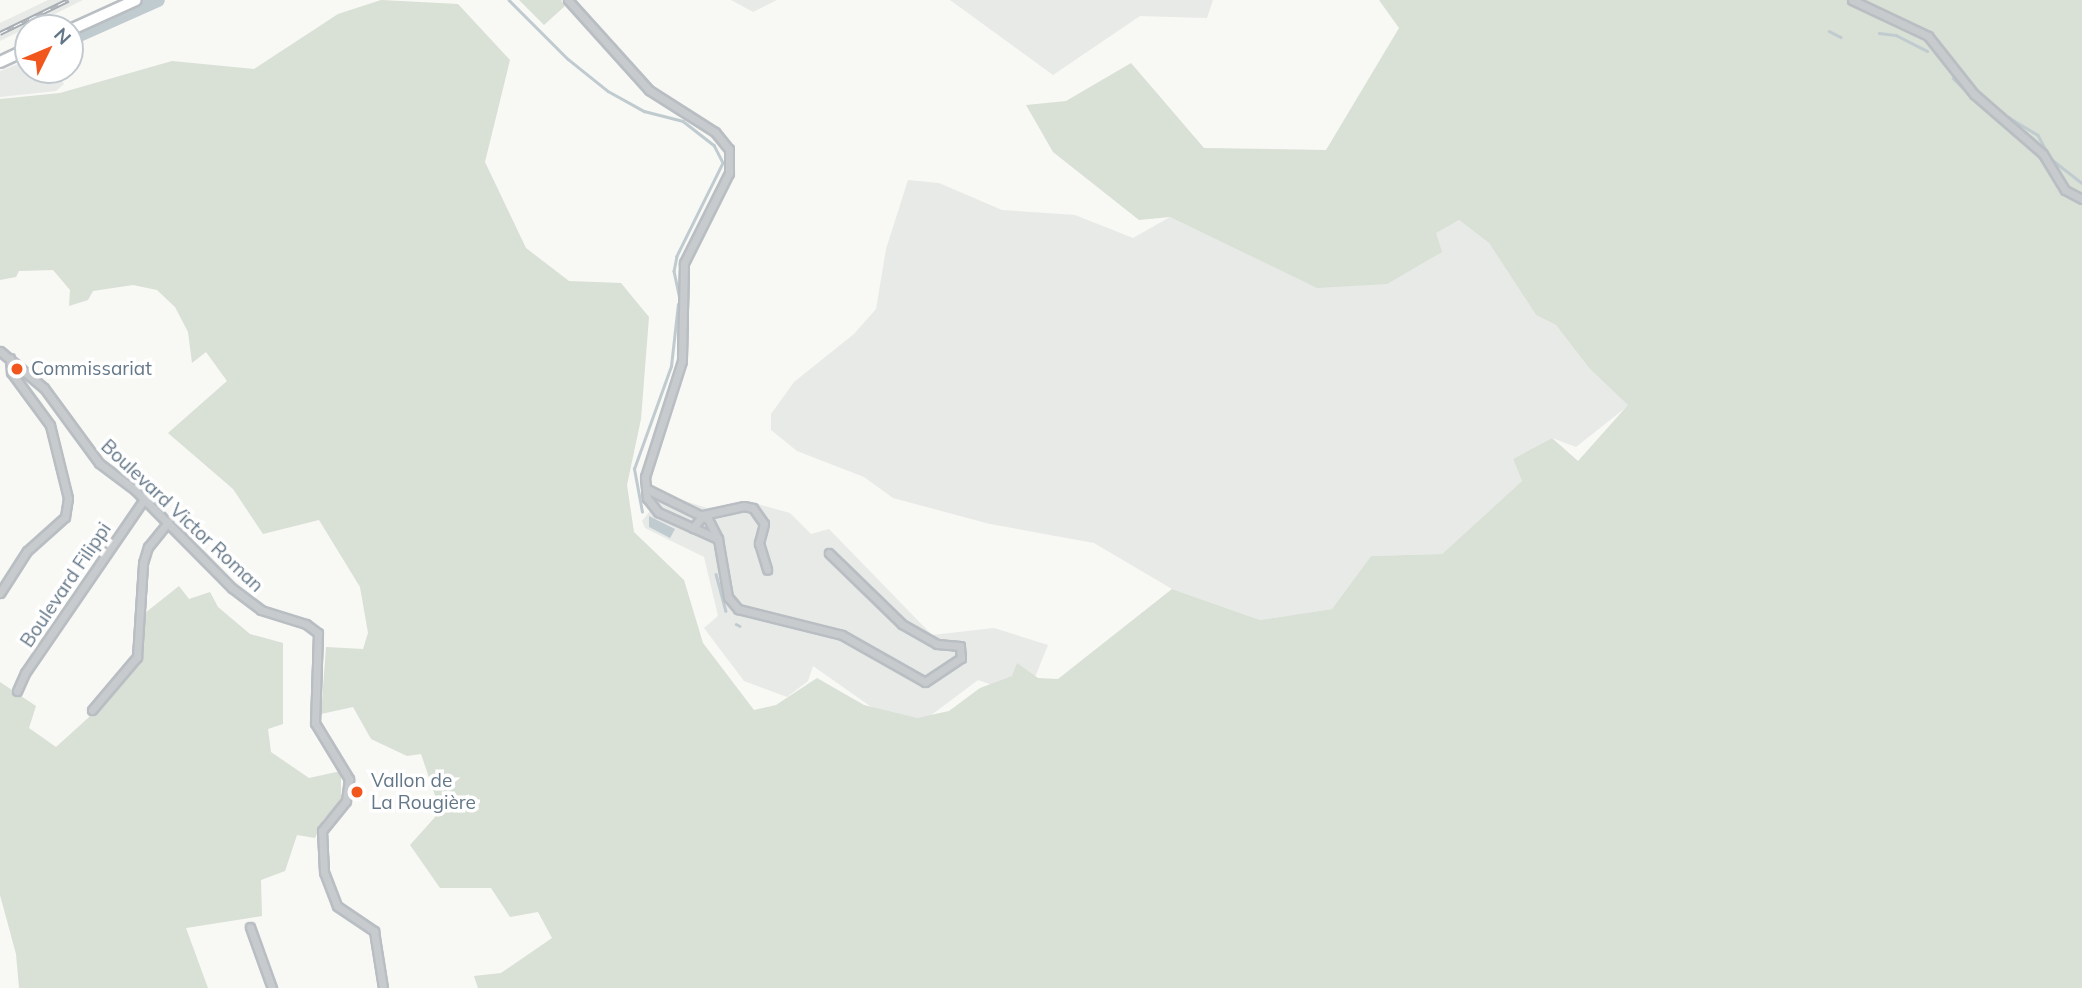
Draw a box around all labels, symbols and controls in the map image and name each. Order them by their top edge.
north arrow [14,14,84,84]
text: N [49,23,77,49]
place label: Commissariat [31,358,152,380]
marker: Commissariat [9,361,25,377]
street label: Boulevard Victor Roman [96,435,268,597]
street label: Boulevard Filippi [16,518,116,652]
place label: Vallon de La Rougière [371,770,476,814]
marker: Vallon de La Rougière [349,784,365,800]

